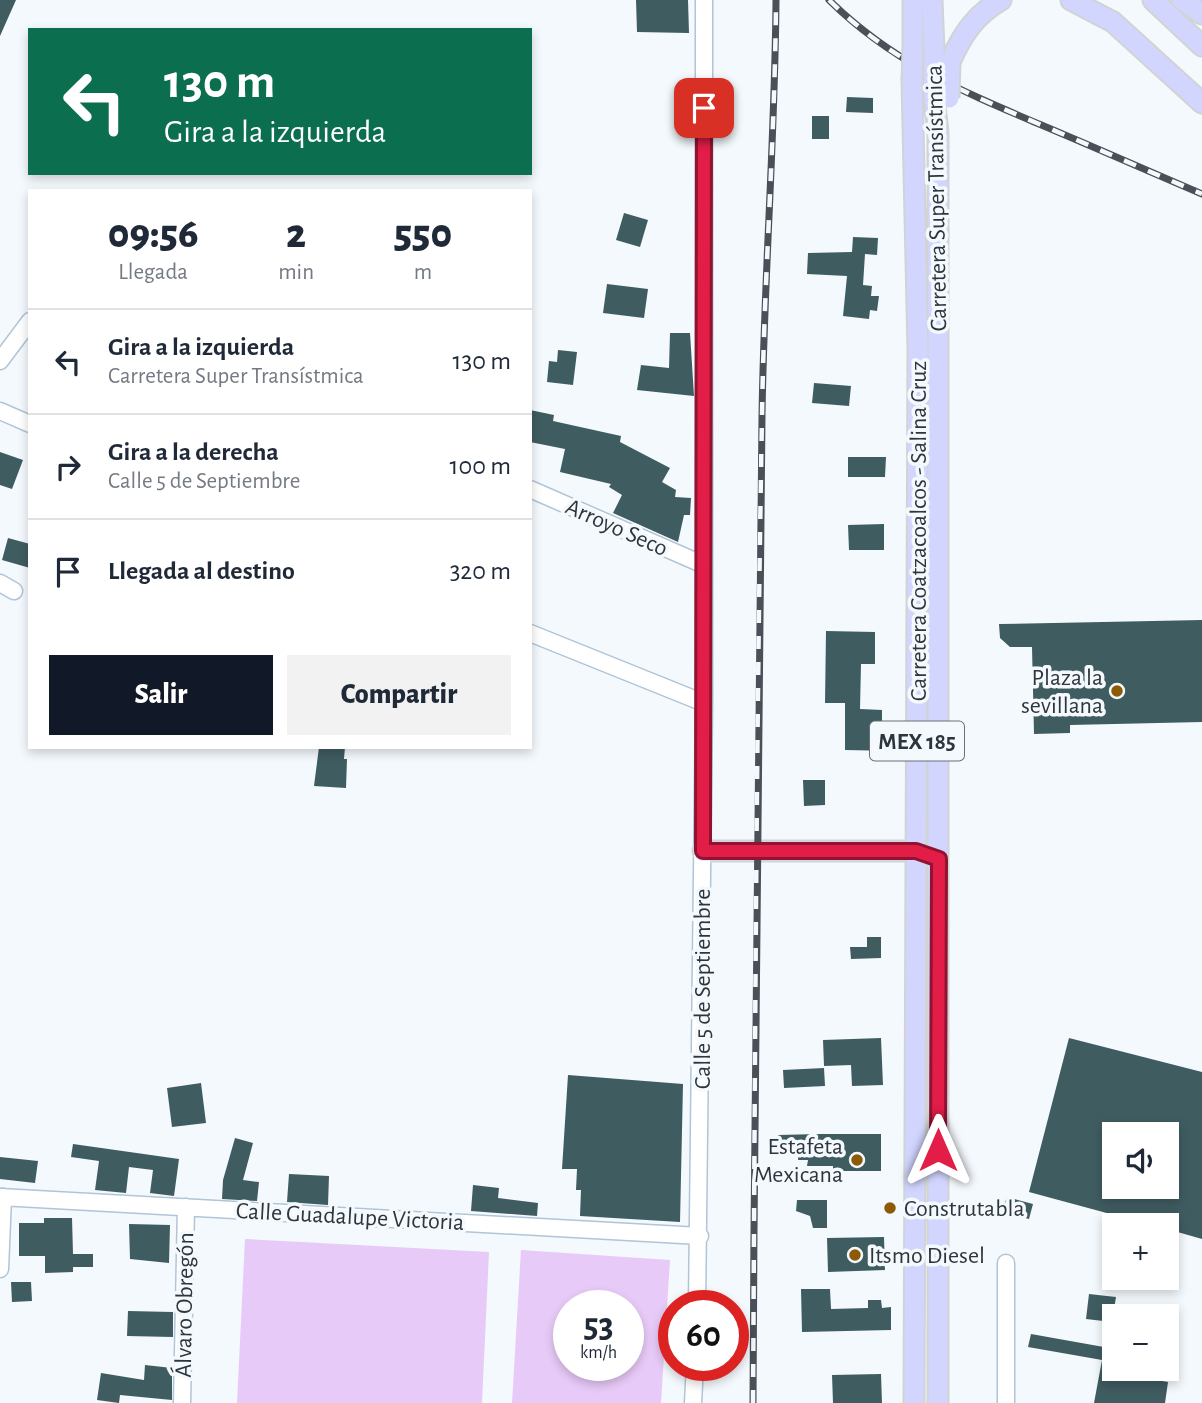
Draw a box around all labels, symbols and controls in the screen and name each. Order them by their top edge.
icon: left [49,56,140,147]
text: 130 m [164,58,275,107]
street label: Carretera Super Transístmica [923,64,951,332]
pin [674,78,734,138]
icon: arrive [685,89,723,127]
text: Gira a la izquierda [164,116,386,148]
text: 09:56 [108,213,199,255]
text: 2 [286,213,306,255]
text: 550 [394,213,452,255]
text: Llegada [118,261,188,284]
text: min [278,261,314,284]
text: m [414,261,432,284]
text: Gira a la izquierda [108,334,294,360]
icon: left [49,343,87,381]
text: 130 m [453,348,511,374]
street label: Carretera Coatzacoalcos - Salina Cruz [907,361,931,701]
text: Carretera Super Transístmica [108,365,364,388]
text: Gira a la derecha [108,439,279,465]
icon: right [49,448,87,486]
text: 100 m [450,453,511,479]
text: Calle 5 de Septiembre [108,470,300,493]
street label: Arroyo Seco [562,495,671,561]
icon: arrive [49,553,87,591]
text: Llegada al destino [108,558,295,584]
text: 320 m [450,558,511,584]
button: Salir [49,655,273,735]
button: Compartir [287,655,511,735]
place label: Plaza la sevillana [1021,666,1103,718]
marker: Plaza la sevillana [1109,683,1125,699]
road number: MEX 185 [870,722,964,761]
street label: Calle 5 de Septiembre [691,889,715,1089]
position arrow [901,1113,975,1187]
map controls [1102,1122,1179,1381]
button: sound [1102,1122,1179,1199]
place label: Estafeta Mexicana [754,1135,843,1187]
marker: Estafeta Mexicana [849,1152,865,1168]
place label: Construtabla [904,1197,1025,1221]
street label: Calle Guadalupe Victoria [235,1199,465,1235]
marker: Construtabla [882,1200,898,1216]
button: + [1102,1213,1179,1290]
street label: Álvaro Obregón [170,1232,198,1378]
place label: Itsmo Diesel [869,1244,985,1268]
marker: Itsmo Diesel [847,1247,863,1263]
speed limit sign: 60 [658,1290,749,1381]
button: − [1102,1304,1179,1381]
text: 53 [583,1309,614,1344]
text: km/h [580,1344,617,1362]

